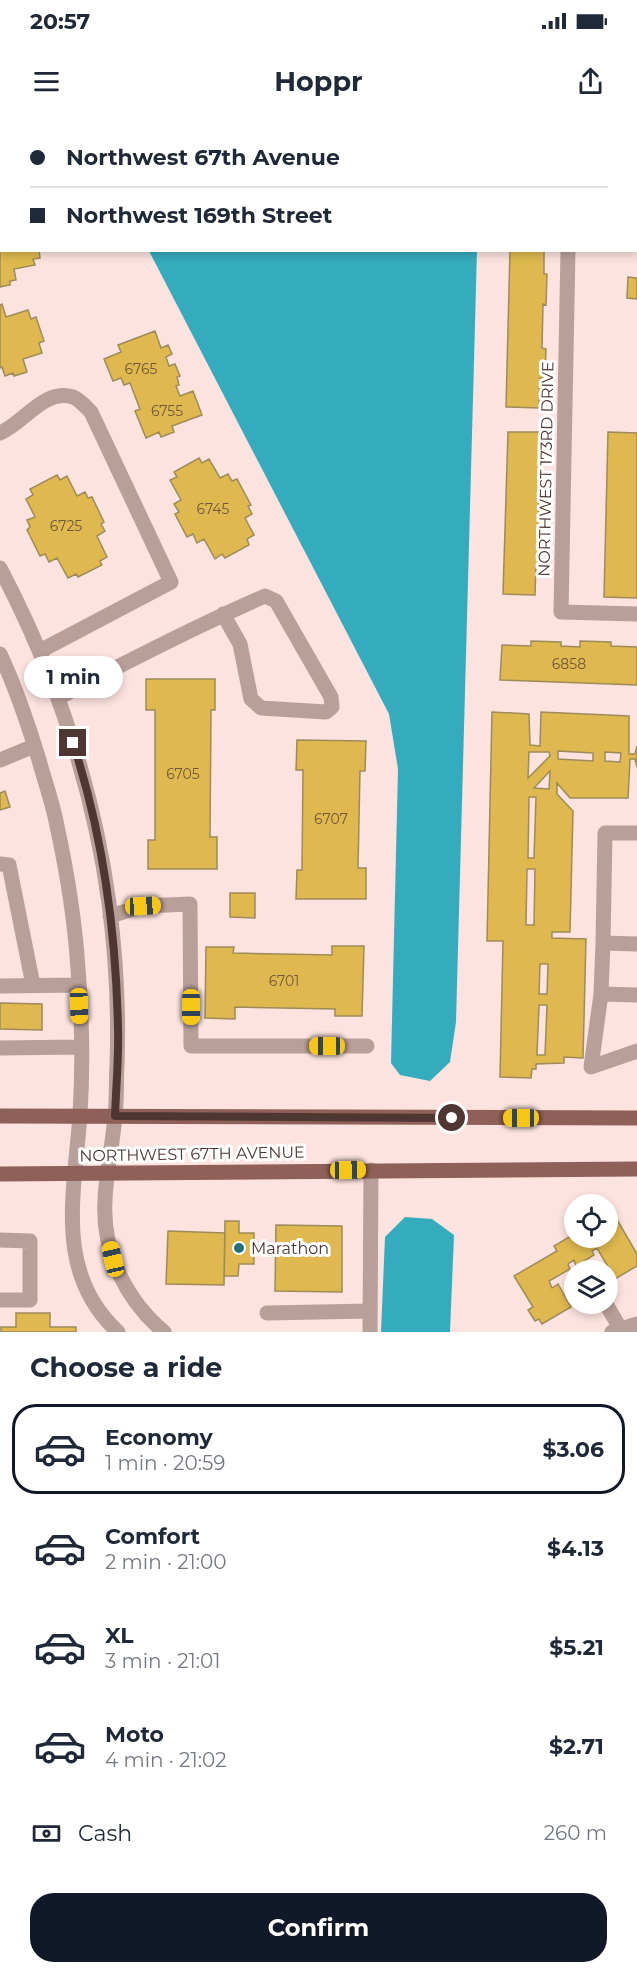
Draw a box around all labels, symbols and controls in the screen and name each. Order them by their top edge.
text: 20:57 [30,8,90,35]
icon: menu [30,65,63,98]
text: Hoppr [274,65,363,98]
icon: share [574,65,607,98]
text: Northwest 67th Avenue [66,144,340,171]
text: Northwest 169th Street [66,202,332,229]
house number: 6765 [125,360,157,378]
street label: NORTHWEST 173RD DRIVE [535,361,557,577]
house number: 6755 [151,402,183,420]
house number: 6745 [197,500,230,518]
house number: 6725 [50,517,82,535]
house number: 6858 [552,655,586,673]
callout: 1 min [23,656,122,698]
text: 1 min [46,665,101,689]
route end [59,729,86,756]
house number: 6705 [166,765,200,783]
house number: 6707 [314,810,348,828]
car [125,896,161,916]
house number: 6701 [269,972,299,990]
car [69,988,89,1024]
car [182,989,200,1025]
car [309,1037,345,1055]
route start [438,1104,465,1131]
car [503,1109,539,1127]
street label: NORTHWEST 67TH AVENUE [79,1143,305,1165]
car [330,1161,366,1179]
map controls [564,1194,618,1314]
button: locate [564,1194,618,1248]
car [100,1239,126,1279]
place label: Marathon [251,1239,329,1258]
marker: Marathon [232,1241,246,1255]
button: layers [564,1260,618,1314]
text: Choose a ride [30,1351,222,1384]
icon: car [33,1422,87,1476]
text: Economy [105,1424,213,1451]
text: $3.06 [543,1436,604,1463]
text: 1 min · 20:59 [105,1451,225,1475]
icon: car [33,1521,87,1575]
text: Comfort [105,1523,200,1550]
text: $4.13 [547,1535,604,1562]
text: 2 min · 21:00 [105,1550,227,1574]
icon: car [33,1620,87,1674]
text: XL [105,1622,134,1649]
text: $5.21 [549,1634,604,1661]
text: 3 min · 21:01 [105,1649,220,1673]
icon: car [33,1719,87,1773]
text: Moto [105,1721,164,1748]
text: $2.71 [549,1733,604,1760]
text: 4 min · 21:02 [105,1748,227,1772]
icon: cash [30,1817,63,1850]
text: Cash [78,1820,132,1847]
text: 260 m [544,1821,607,1845]
button: Confirm [30,1893,607,1962]

